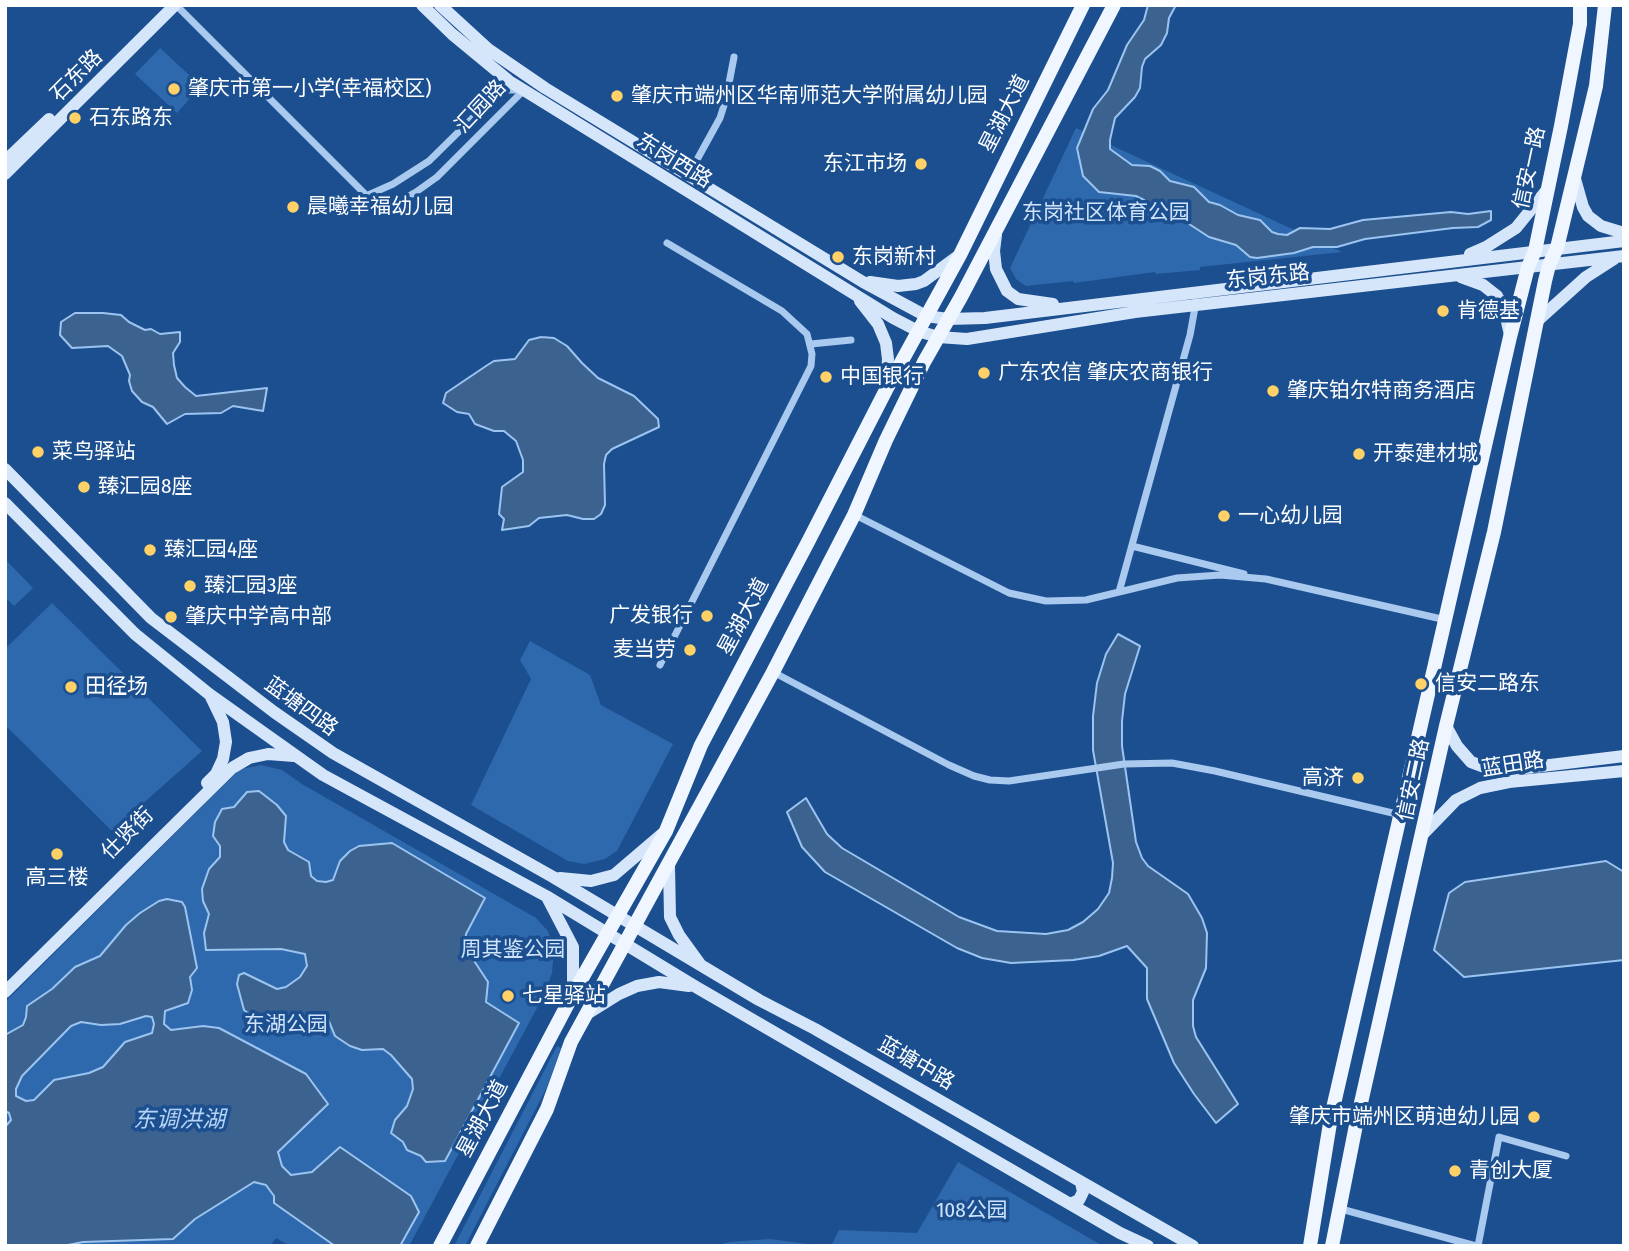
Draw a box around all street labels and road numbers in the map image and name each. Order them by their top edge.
street label: 石东路 [46,45,108,107]
street label: 星湖大道 [975,71,1035,157]
street label: 汇园路 [450,75,512,139]
street label: 信安一路 [1509,124,1551,212]
street label: 东岗西路 [632,128,716,194]
street label: 东岗东路 [1225,260,1311,294]
street label: 星湖大道 [713,574,775,660]
street label: 蓝塘四路 [260,672,342,742]
street label: 信安二路 [1393,736,1435,824]
street label: 蓝田路 [1480,748,1546,782]
street label: 仕贤街 [97,803,159,865]
street label: 蓝塘中路 [873,1032,959,1096]
street label: 星湖大道 [452,1076,514,1162]

